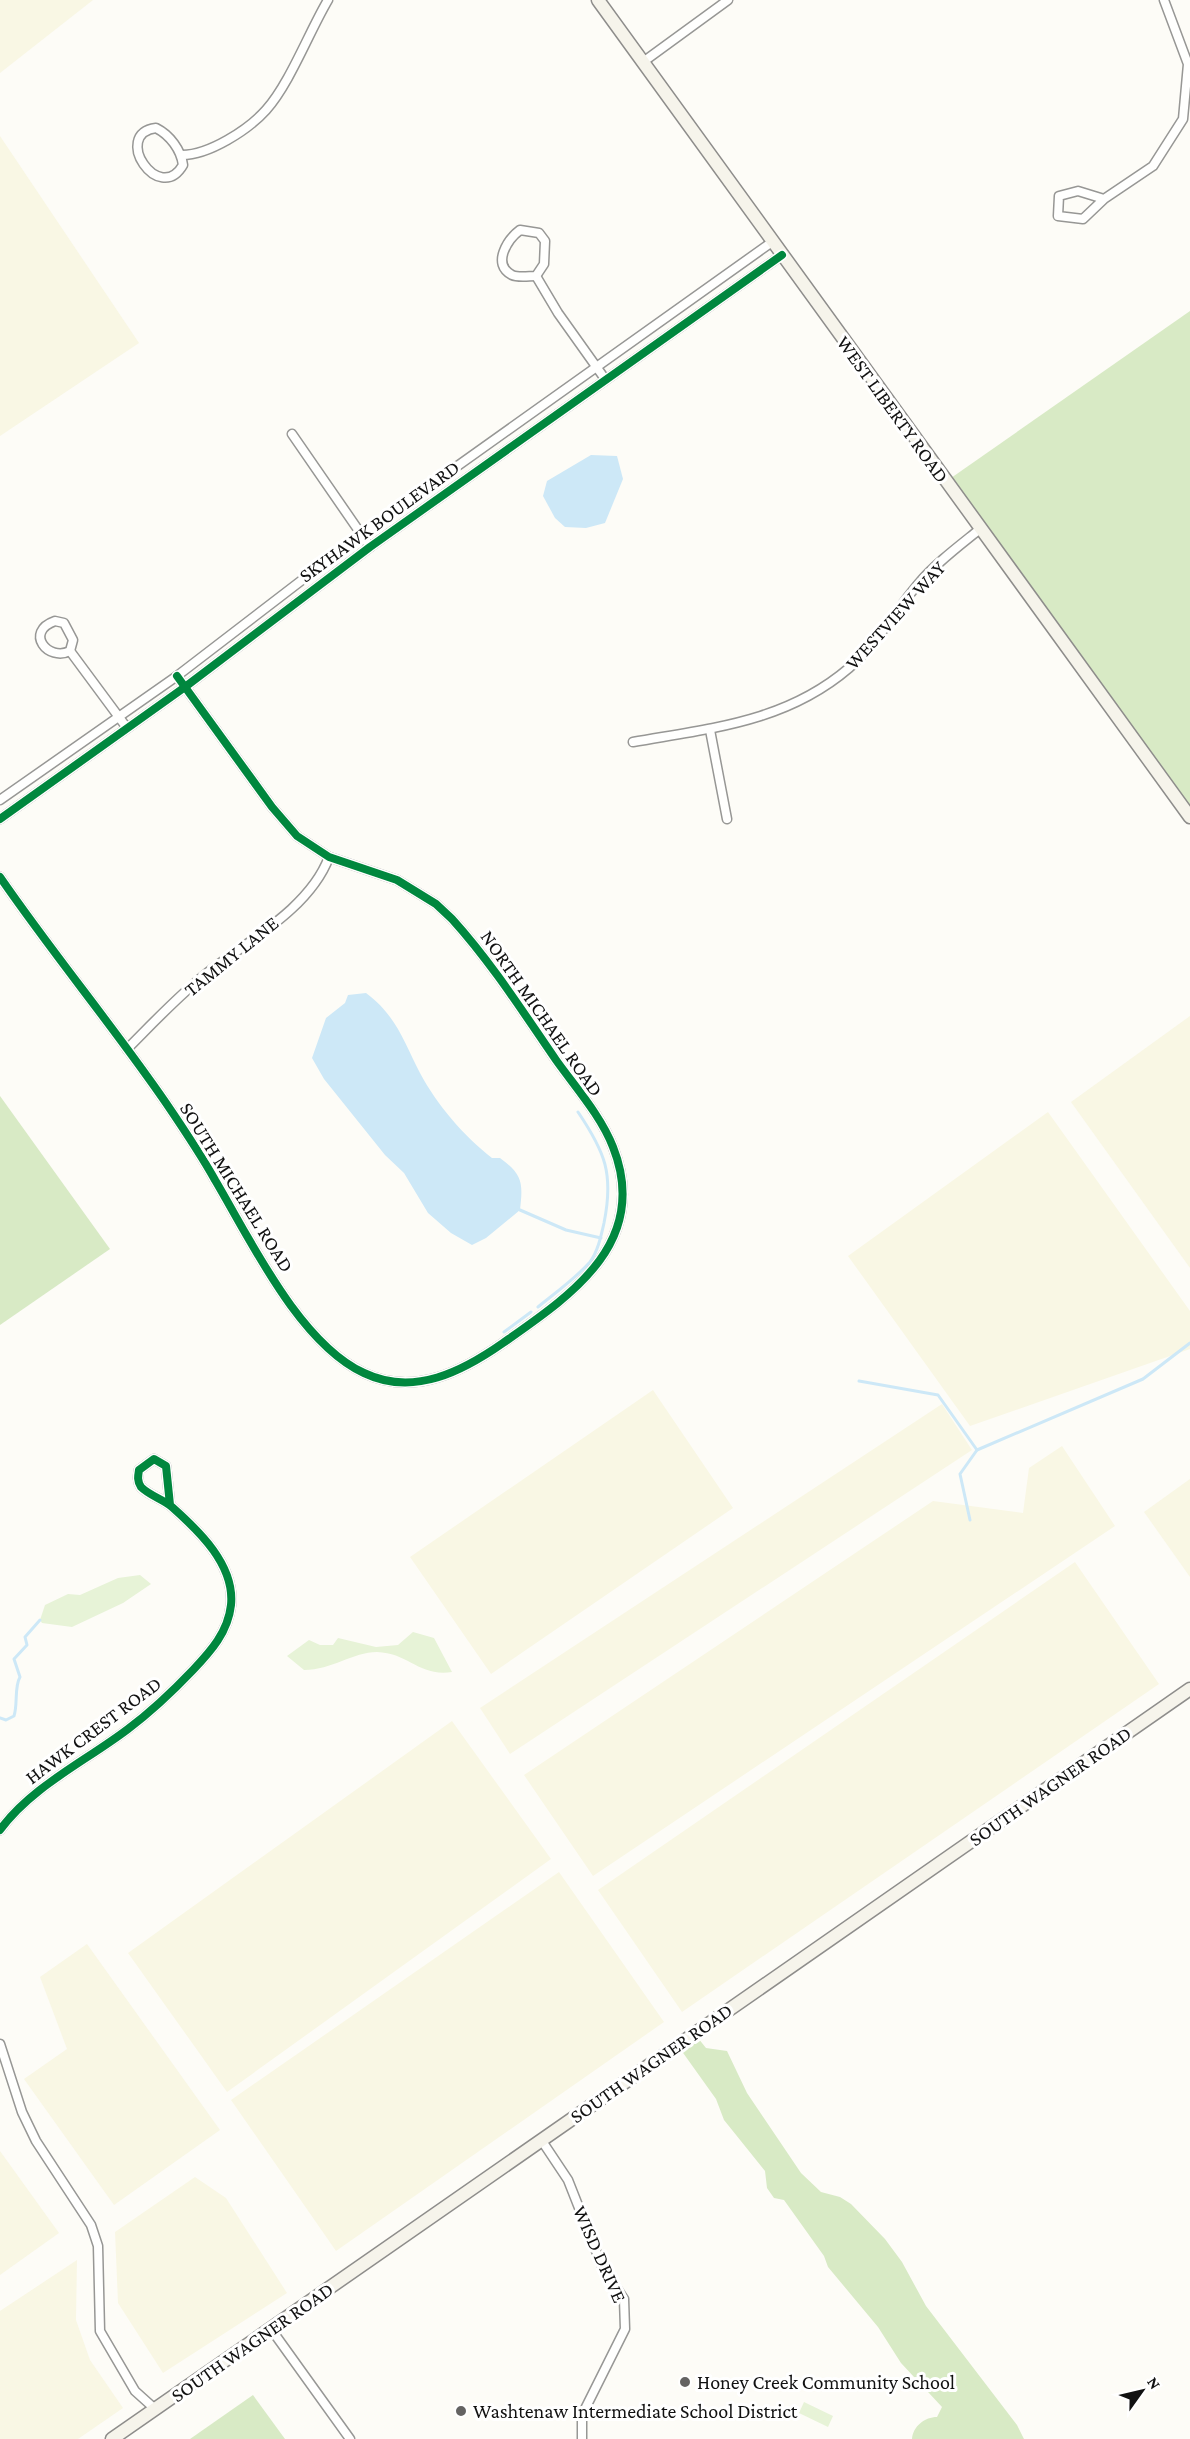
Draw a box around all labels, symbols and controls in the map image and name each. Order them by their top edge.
street label: WEST LIBERTY ROAD [832,331,954,487]
street label: SKYHAWK BOULEVARD [295,456,463,586]
street label: WESTVIEW WAY [841,556,950,674]
street label: TAMMY LANE [180,911,283,1001]
street label: NORTH MICHAEL ROAD [476,926,608,1100]
street label: SOUTH MICHAEL ROAD [176,1098,298,1276]
street label: HAWK CREST ROAD [21,1672,165,1788]
street label: SOUTH WAGNER ROAD [965,1722,1135,1850]
street label: SOUTH WAGNER ROAD [566,1999,736,2127]
street label: WISD DRIVE [569,2202,631,2306]
street label: SOUTH WAGNER ROAD [167,2278,337,2406]
north arrow [1112,2361,1172,2421]
place label: Honey Creek Community School [697,2371,955,2394]
text: N [1144,2374,1164,2392]
marker: Honey Creek Community School [678,2375,692,2389]
place label: Washtenaw Intermediate School District [473,2400,798,2422]
marker: Washtenaw Intermediate School District [454,2404,468,2418]

